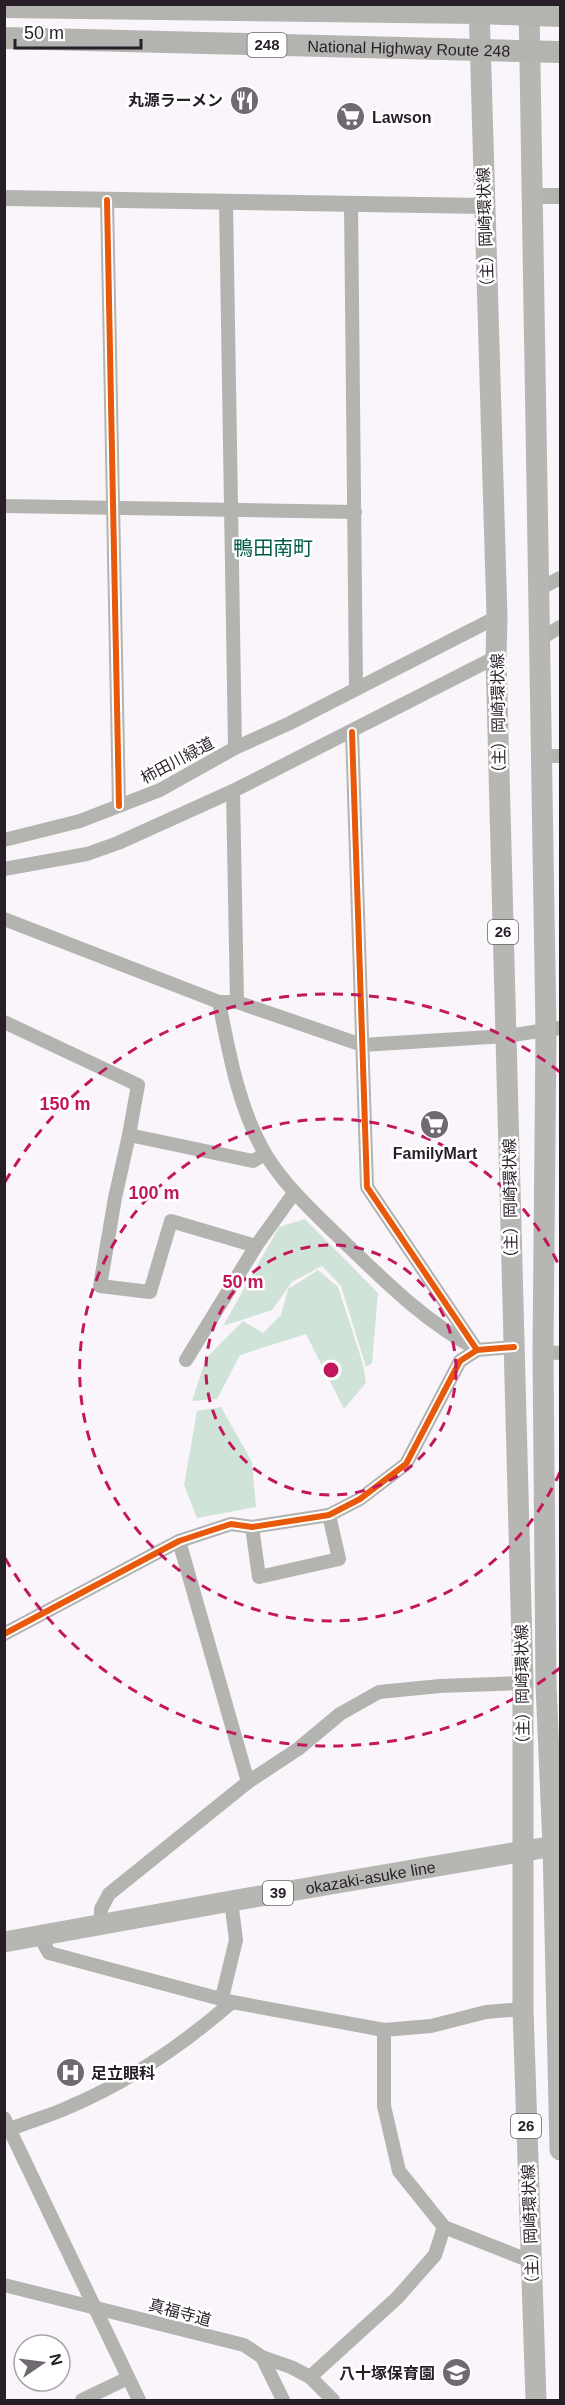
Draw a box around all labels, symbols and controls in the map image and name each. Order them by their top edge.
scale bar [15,12,141,50]
text: 50 m [24,23,64,43]
road number: 248 [248,33,286,57]
street label: National Highway Route 248 [307,38,511,60]
restaurant icon: 丸源ラーメン [228,84,260,116]
place label: 丸源ラーメン [128,92,223,109]
supermarket icon: Lawson [335,101,367,133]
place label: Lawson [372,109,432,126]
street label: （主）岡崎環状線 [475,167,496,295]
district label: 鴨田南町 [233,537,313,559]
street label: （主）岡崎環状線 [489,653,508,781]
street label: 柿田川緑道 [138,734,217,787]
road number: 26 [488,920,518,944]
text: 150 m [39,1094,91,1114]
supermarket icon: FamilyMart [419,1109,451,1141]
street label: （主）岡崎環状線 [501,1138,520,1266]
place label: FamilyMart [393,1145,478,1162]
text: 100 m [128,1183,180,1203]
text: 50 m [222,1272,264,1292]
centre of rings [321,1360,341,1380]
street label: （主）岡崎環状線 [513,1624,532,1752]
street label: okazaki-asuke line [304,1858,437,1897]
road number: 39 [263,1881,293,1905]
hospital icon: 足立眼科 [54,2057,86,2089]
place label: 足立眼科 [91,2065,155,2082]
road number: 26 [511,2114,541,2138]
street label: （主）岡崎環状線 [520,2164,541,2292]
street label: 真福寺道 [147,2296,213,2329]
north arrow [12,2333,72,2393]
text: N [46,2352,66,2367]
school or university icon: 八十塚保育園 [440,2357,472,2389]
place label: 八十塚保育園 [339,2365,435,2382]

